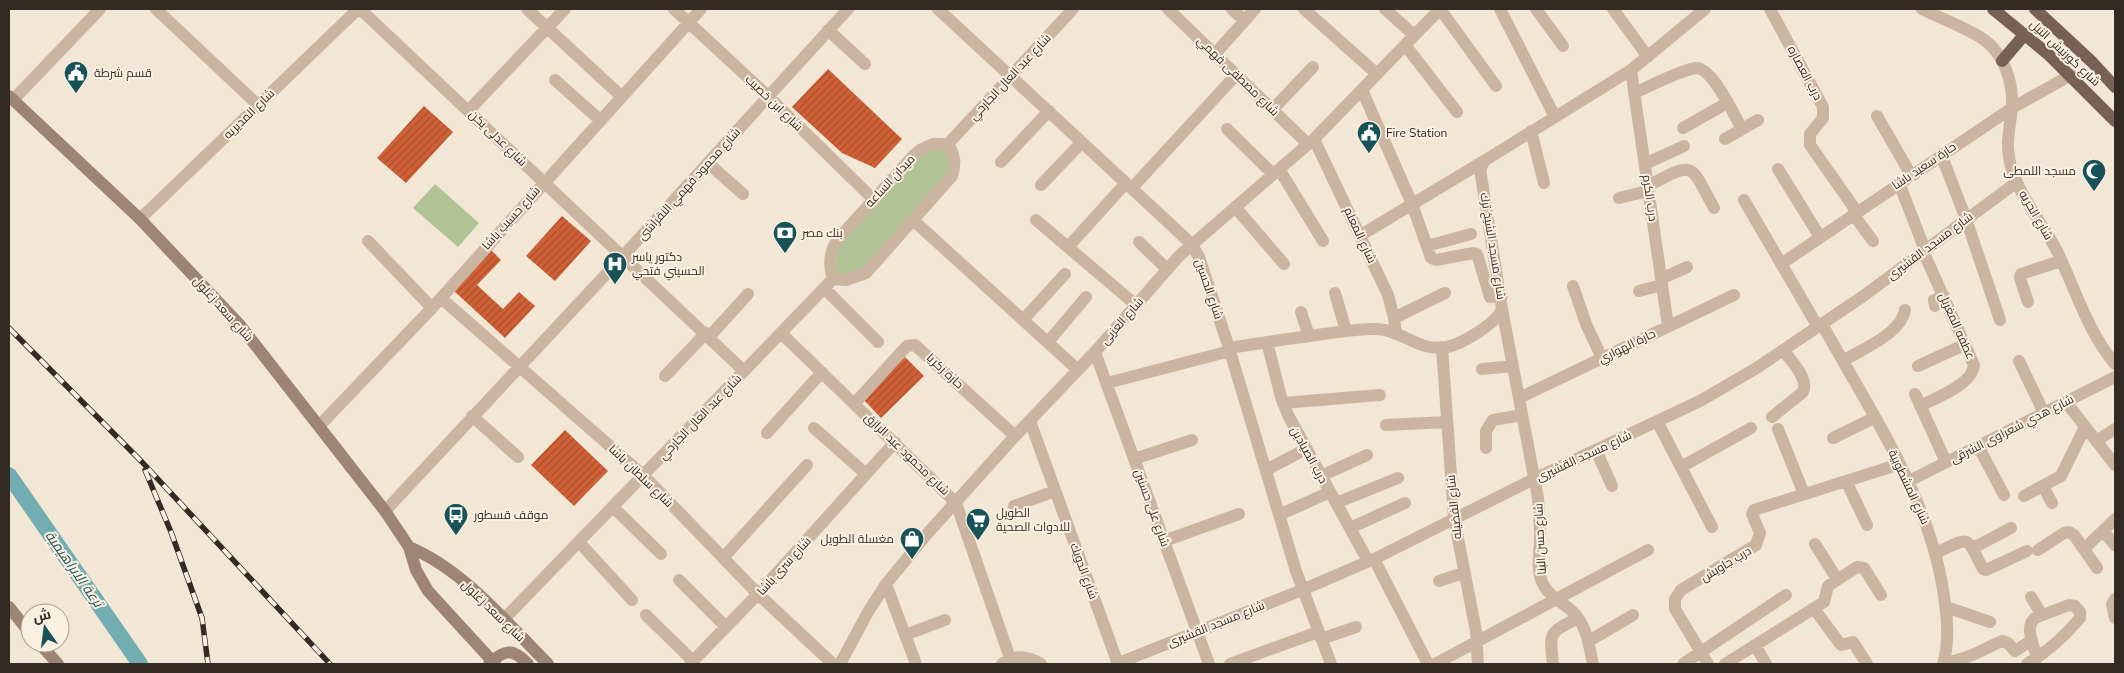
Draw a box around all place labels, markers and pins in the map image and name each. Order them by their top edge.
public building icon: قسم شرطة [63,60,89,94]
place label: قسم شرطة [94,65,152,81]
public building icon: Fire Station [1356,120,1382,154]
place label: Fire Station [1386,125,1447,141]
mosque icon: مسجد اللمطى [2081,158,2107,192]
place label: مسجد اللمطى [2003,163,2076,179]
bank icon: بنك مصر [772,220,798,254]
place label: بنك مصر [801,225,843,241]
place label: دكتور ياسر الحسيني فتحي [631,249,705,281]
hospital icon: دكتور ياسر الحسيني فتحي [602,251,628,285]
bus stop icon: موقف قسطور [443,502,469,536]
place label: الطويل للادوات الصحية [996,505,1070,535]
place label: موقف قسطور [473,507,548,523]
supermarket icon: الطويل للادوات الصحية [965,507,991,541]
shop icon: مغسلة الطويل [899,526,925,560]
place label: مغسلة الطويل [821,531,894,547]

